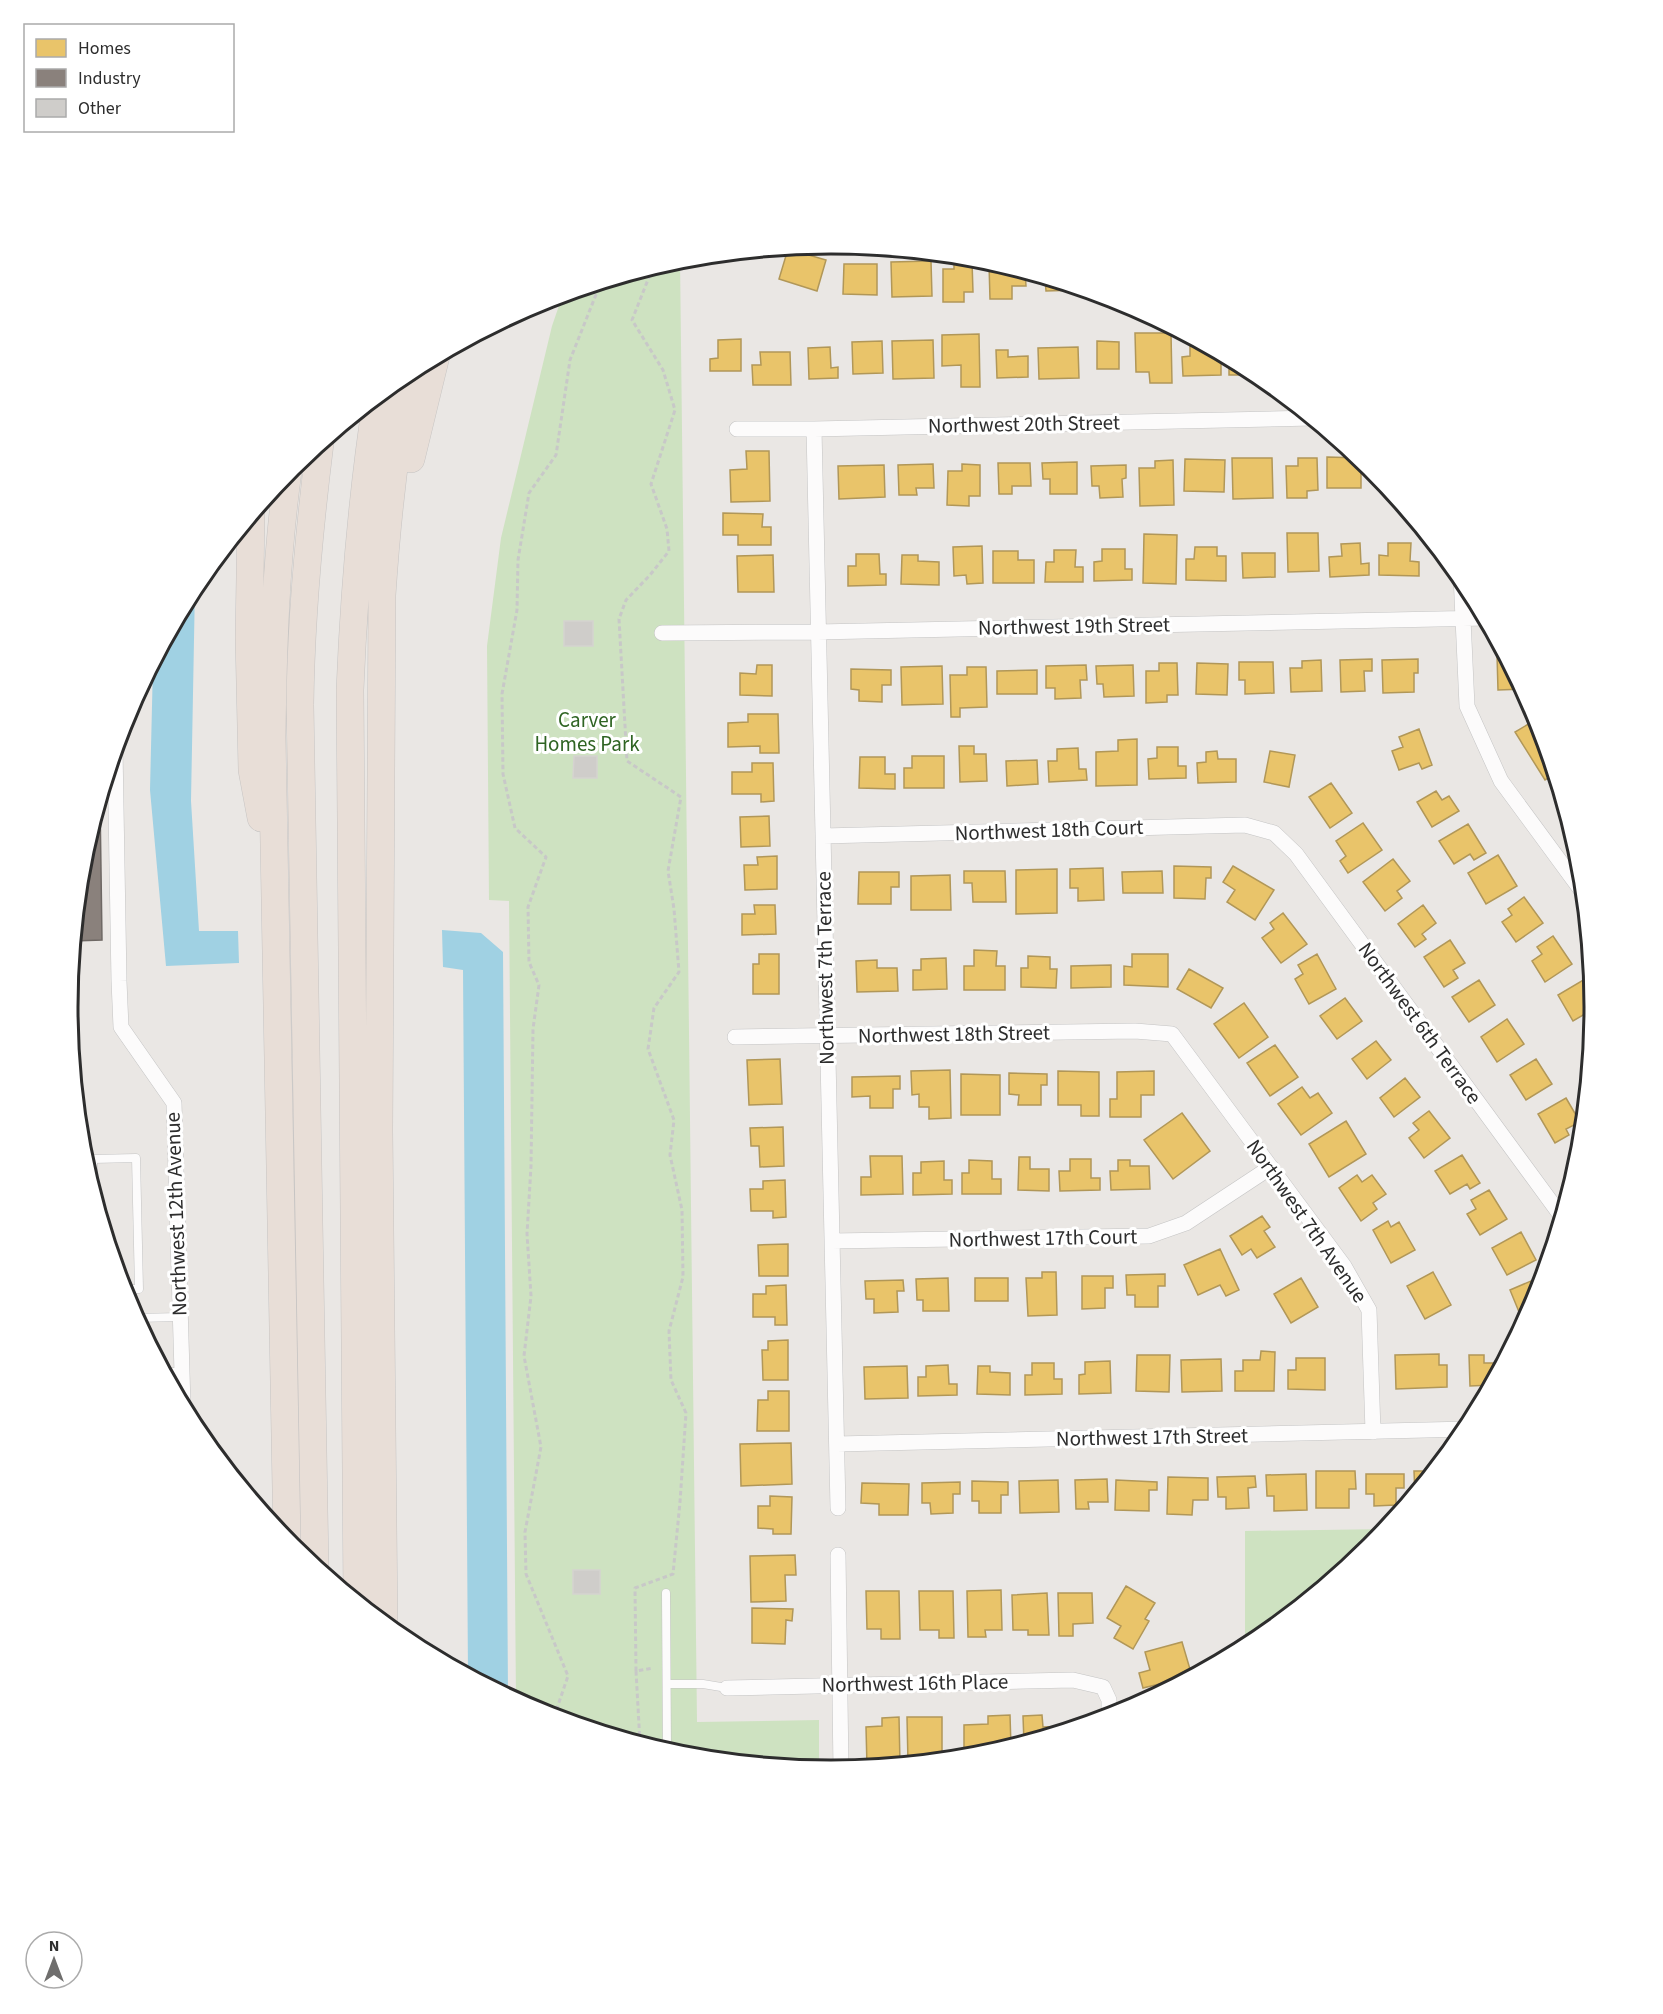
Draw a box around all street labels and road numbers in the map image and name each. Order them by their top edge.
street label: Northwest 20th Street [928,407,1120,441]
street label: Northwest 19th Street [978,609,1170,643]
street label: Northwest 18th Court [954,812,1144,848]
street label: Northwest 7th Terrace [808,871,842,1065]
street label: Northwest 6th Terrace [1351,936,1489,1110]
street label: Northwest 18th Street [858,1017,1050,1051]
street label: Northwest 12th Avenue [157,1111,195,1317]
street label: Northwest 7th Avenue [1239,1133,1375,1309]
street label: Northwest 17th Court [948,1221,1138,1255]
street label: Northwest 17th Street [1056,1420,1248,1454]
street label: Northwest 16th Place [821,1666,1009,1700]

